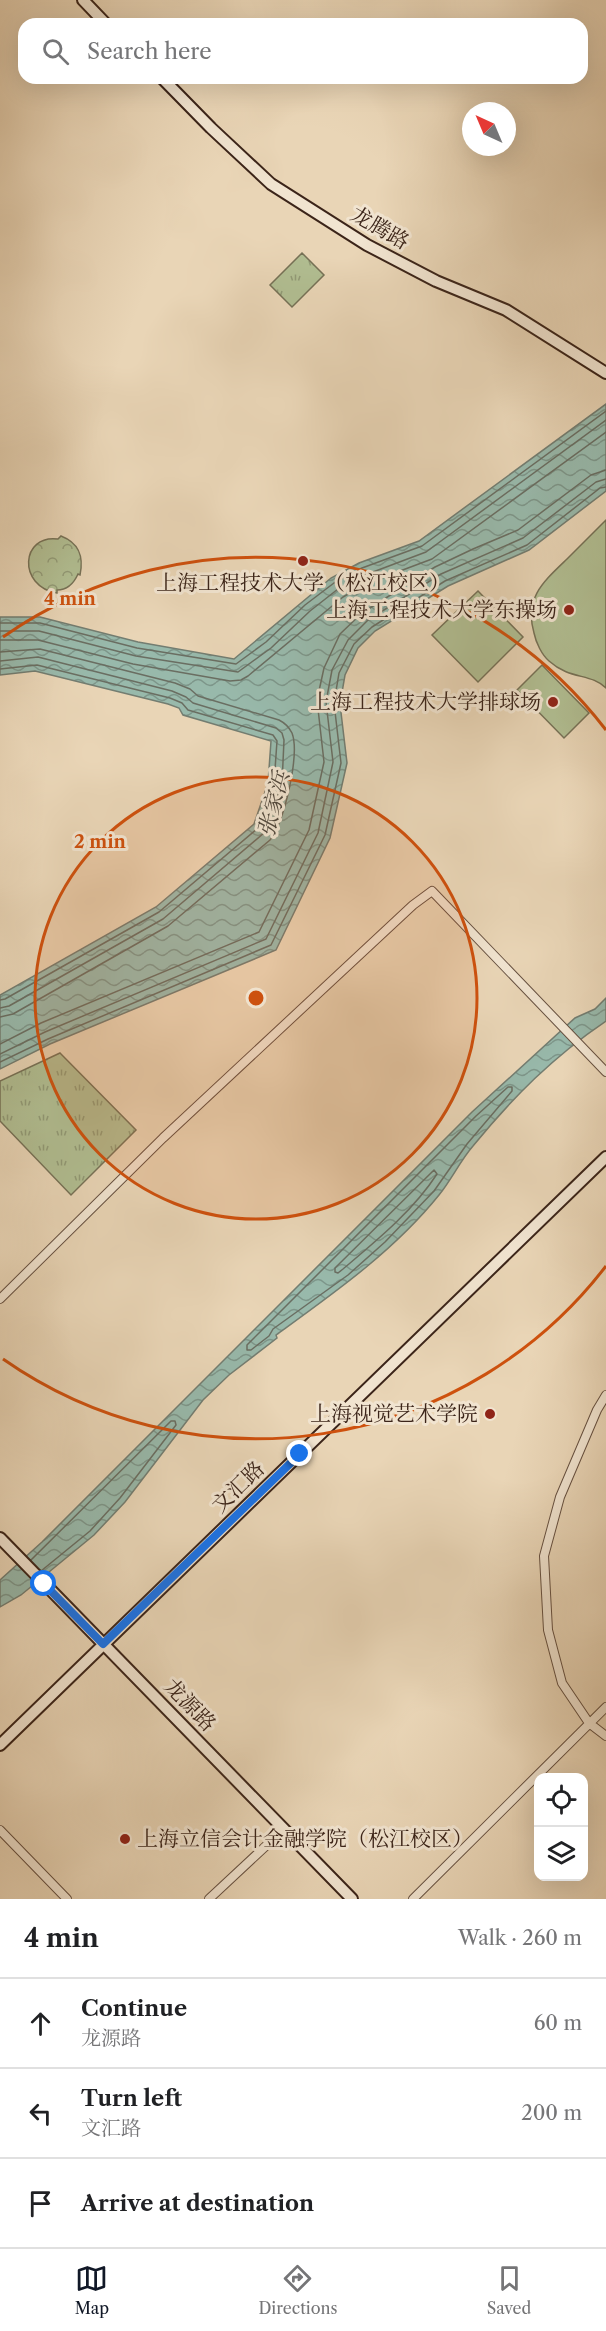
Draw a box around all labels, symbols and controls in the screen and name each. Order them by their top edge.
search box [18,18,588,84]
icon: search [39,35,72,68]
text: Search here [87,38,212,65]
north arrow [462,102,516,156]
street label: 龙腾路 [347,201,414,254]
marker: 上海工程技术大学（松江校区） [296,554,310,568]
place label: 上海工程技术大学（松江校区） [156,570,450,595]
text: 4 min [44,588,97,610]
place label: 上海工程技术大学东操场 [326,597,557,622]
marker: 上海工程技术大学东操场 [562,603,576,617]
place label: 上海工程技术大学排球场 [310,689,541,714]
marker: 上海工程技术大学排球场 [546,695,560,709]
water label: 张家浜 [252,767,295,839]
text: 2 min [74,831,127,853]
centre of rings [246,988,266,1008]
place label: 上海视觉艺术学院 [310,1401,478,1426]
marker: 上海视觉艺术学院 [483,1407,497,1421]
route end [286,1440,312,1466]
street label: 文汇路 [206,1456,269,1518]
route start [30,1570,56,1596]
street label: 龙源路 [159,1673,221,1736]
map controls [534,1773,588,1881]
button: locate [534,1773,588,1827]
place label: 上海立信会计金融学院（松江校区） [137,1826,473,1851]
button: layers [534,1827,588,1881]
marker: 上海立信会计金融学院（松江校区） [118,1832,132,1846]
text: 4 min [24,1922,99,1954]
text: Walk · 260 m [458,1926,582,1950]
text: Continue [81,1995,187,2022]
icon: ahead [24,2007,57,2040]
text: 60 m [534,2011,582,2035]
text: 龙源路 [81,2026,141,2050]
text: Turn left [81,2085,182,2112]
icon: left [24,2097,57,2130]
text: 200 m [521,2101,582,2125]
text: 文汇路 [81,2116,141,2140]
icon: arrive [24,2187,57,2220]
text: Arrive at destination [81,2190,314,2217]
tab: Map [75,2262,109,2318]
tab: Directions [258,2262,337,2318]
tab: Saved [487,2262,531,2318]

